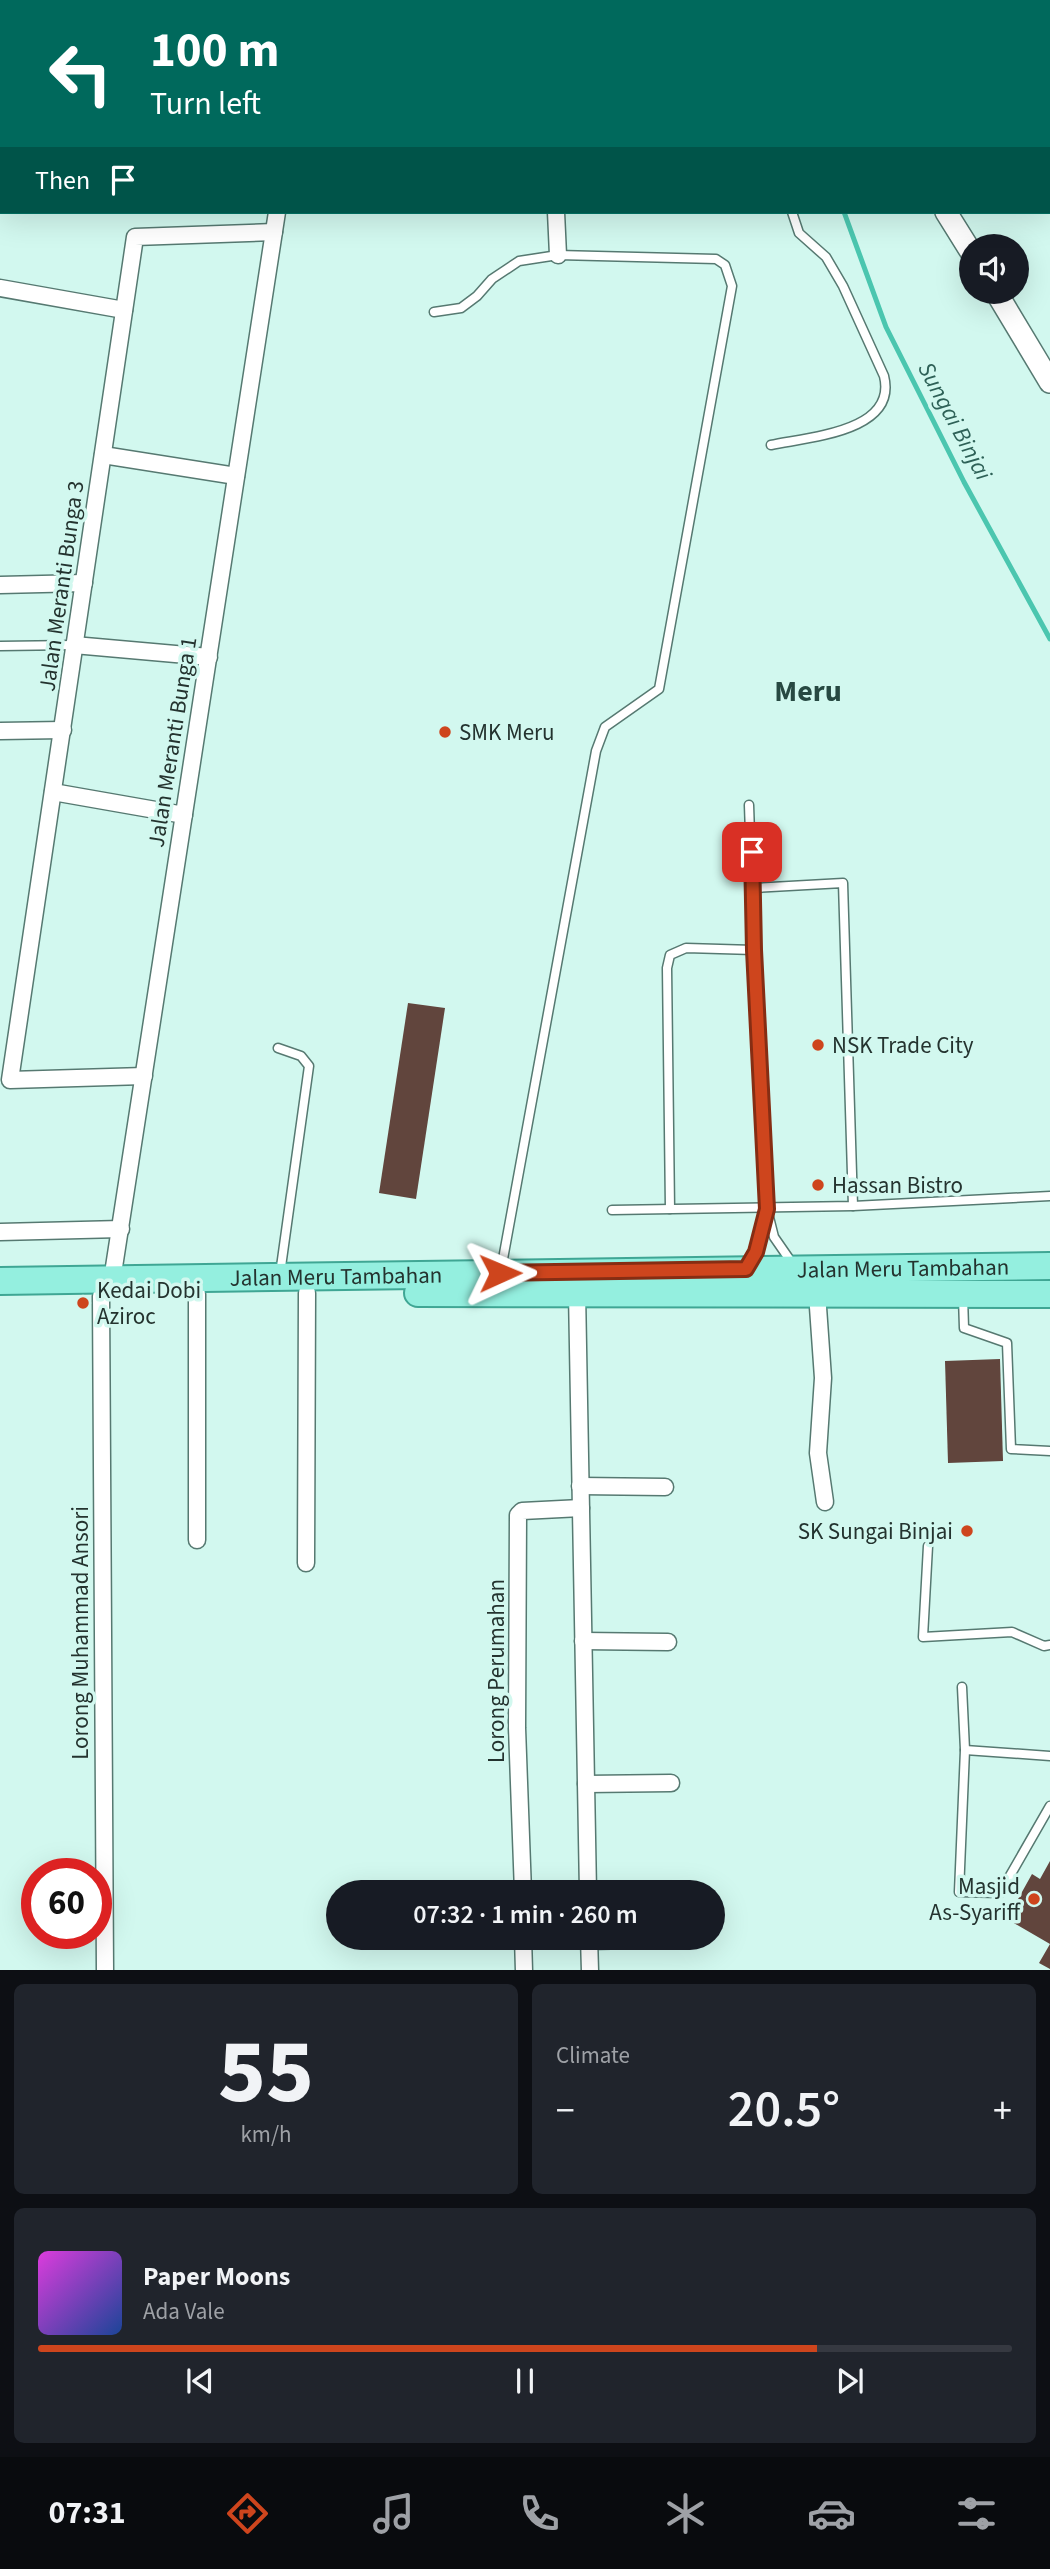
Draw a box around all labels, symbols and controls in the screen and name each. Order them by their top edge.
text: 100 m [150,16,279,86]
icon: left [35,28,126,119]
text: Turn left [150,81,261,127]
icon: arrive [104,161,142,199]
text: Then [35,162,90,199]
map controls [959,234,1029,304]
button: sound [959,234,1029,304]
water label: Sungai Binjai [909,356,1001,487]
street label: Jalan Meranti Bunga 3 [30,479,93,694]
street label: Jalan Meranti Bunga 1 [140,635,205,850]
district label: Meru [774,670,842,713]
place label: SMK Meru [459,716,555,749]
marker: SMK Meru [437,724,453,740]
pin [722,822,782,882]
icon: arrive [733,833,771,871]
place label: NSK Trade City [832,1029,974,1062]
marker: NSK Trade City [810,1037,826,1053]
place label: Hassan Bistro [832,1169,963,1202]
marker: Hassan Bistro [810,1177,826,1193]
position arrow [463,1236,537,1310]
street label: Jalan Meru Tambahan [796,1251,1009,1287]
street label: Jalan Meru Tambahan [229,1259,443,1295]
place label: Kedai Dobi Aziroc [97,1274,201,1333]
marker: Kedai Dobi Aziroc [75,1295,91,1311]
street label: Lorong Muhammad Ansori [64,1506,97,1760]
place label: SK Sungai Binjai [798,1515,953,1548]
marker: SK Sungai Binjai [959,1523,975,1539]
street label: Lorong Perumahan [480,1579,513,1763]
speed limit sign: 60 [21,1858,112,1949]
place label: Masjid As-Syariff [929,1870,1021,1929]
marker: Masjid As-Syariff [1026,1891,1042,1907]
text: 07:32 · 1 min · 260 m [413,1896,638,1933]
text: 55 [218,2008,314,2137]
text: Climate [556,2039,630,2072]
text: 20.5° [728,2073,840,2147]
text: − [556,2084,575,2138]
text: + [993,2084,1012,2138]
text: km/h [240,2118,292,2151]
text: Paper Moons [143,2258,290,2295]
text: Ada Vale [143,2295,225,2328]
icon: previous [181,2362,219,2400]
icon: pause [506,2362,544,2400]
icon: next [831,2362,869,2400]
icon: directions [223,2489,272,2538]
icon: music [369,2489,418,2538]
icon: phone [515,2489,564,2538]
icon: climate [661,2489,710,2538]
icon: car [807,2489,856,2538]
icon: filters [952,2489,1001,2538]
text: 07:31 [48,2490,126,2536]

